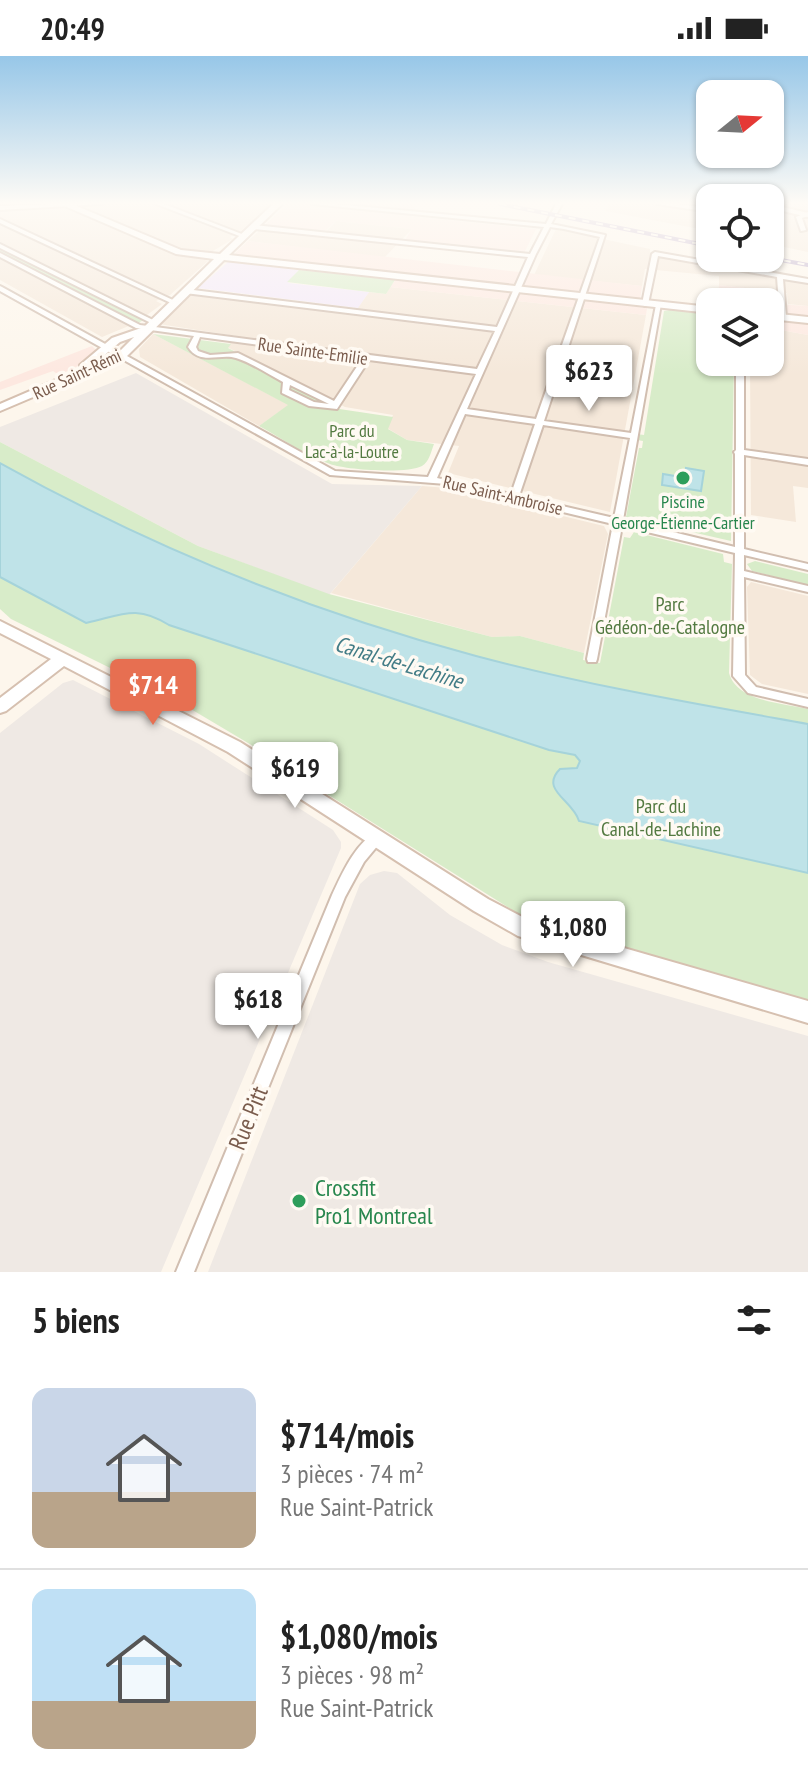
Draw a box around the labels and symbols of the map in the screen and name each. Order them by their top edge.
north arrow [696,80,784,168]
street label: Rue Sainte-Emilie [257,332,369,370]
street label: Rue Saint-Rémi [29,343,125,405]
pin: $623 [542,345,636,413]
park label: Parc du Lac-à-la-Loutre [305,419,399,463]
marker: Piscine George-Étienne-Cartier [674,469,692,487]
street label: Rue Saint-Ambroise [441,470,565,520]
place label: Piscine George-Étienne-Cartier [611,490,755,534]
park label: Parc Gédéon-de-Catalogne [595,591,745,640]
water label: Canal-de-Lachine [332,629,468,695]
pin: $714 [106,659,200,727]
pin: $619 [248,742,342,810]
park label: Parc du Canal-de-Lachine [601,793,721,842]
pin: $1,080 [508,901,638,969]
pin: $618 [211,973,305,1041]
street label: Rue Pitt [221,1081,275,1154]
place label: Crossfit Pro1 Montreal [315,1172,433,1231]
marker: Crossfit Pro1 Montreal [290,1192,308,1210]

